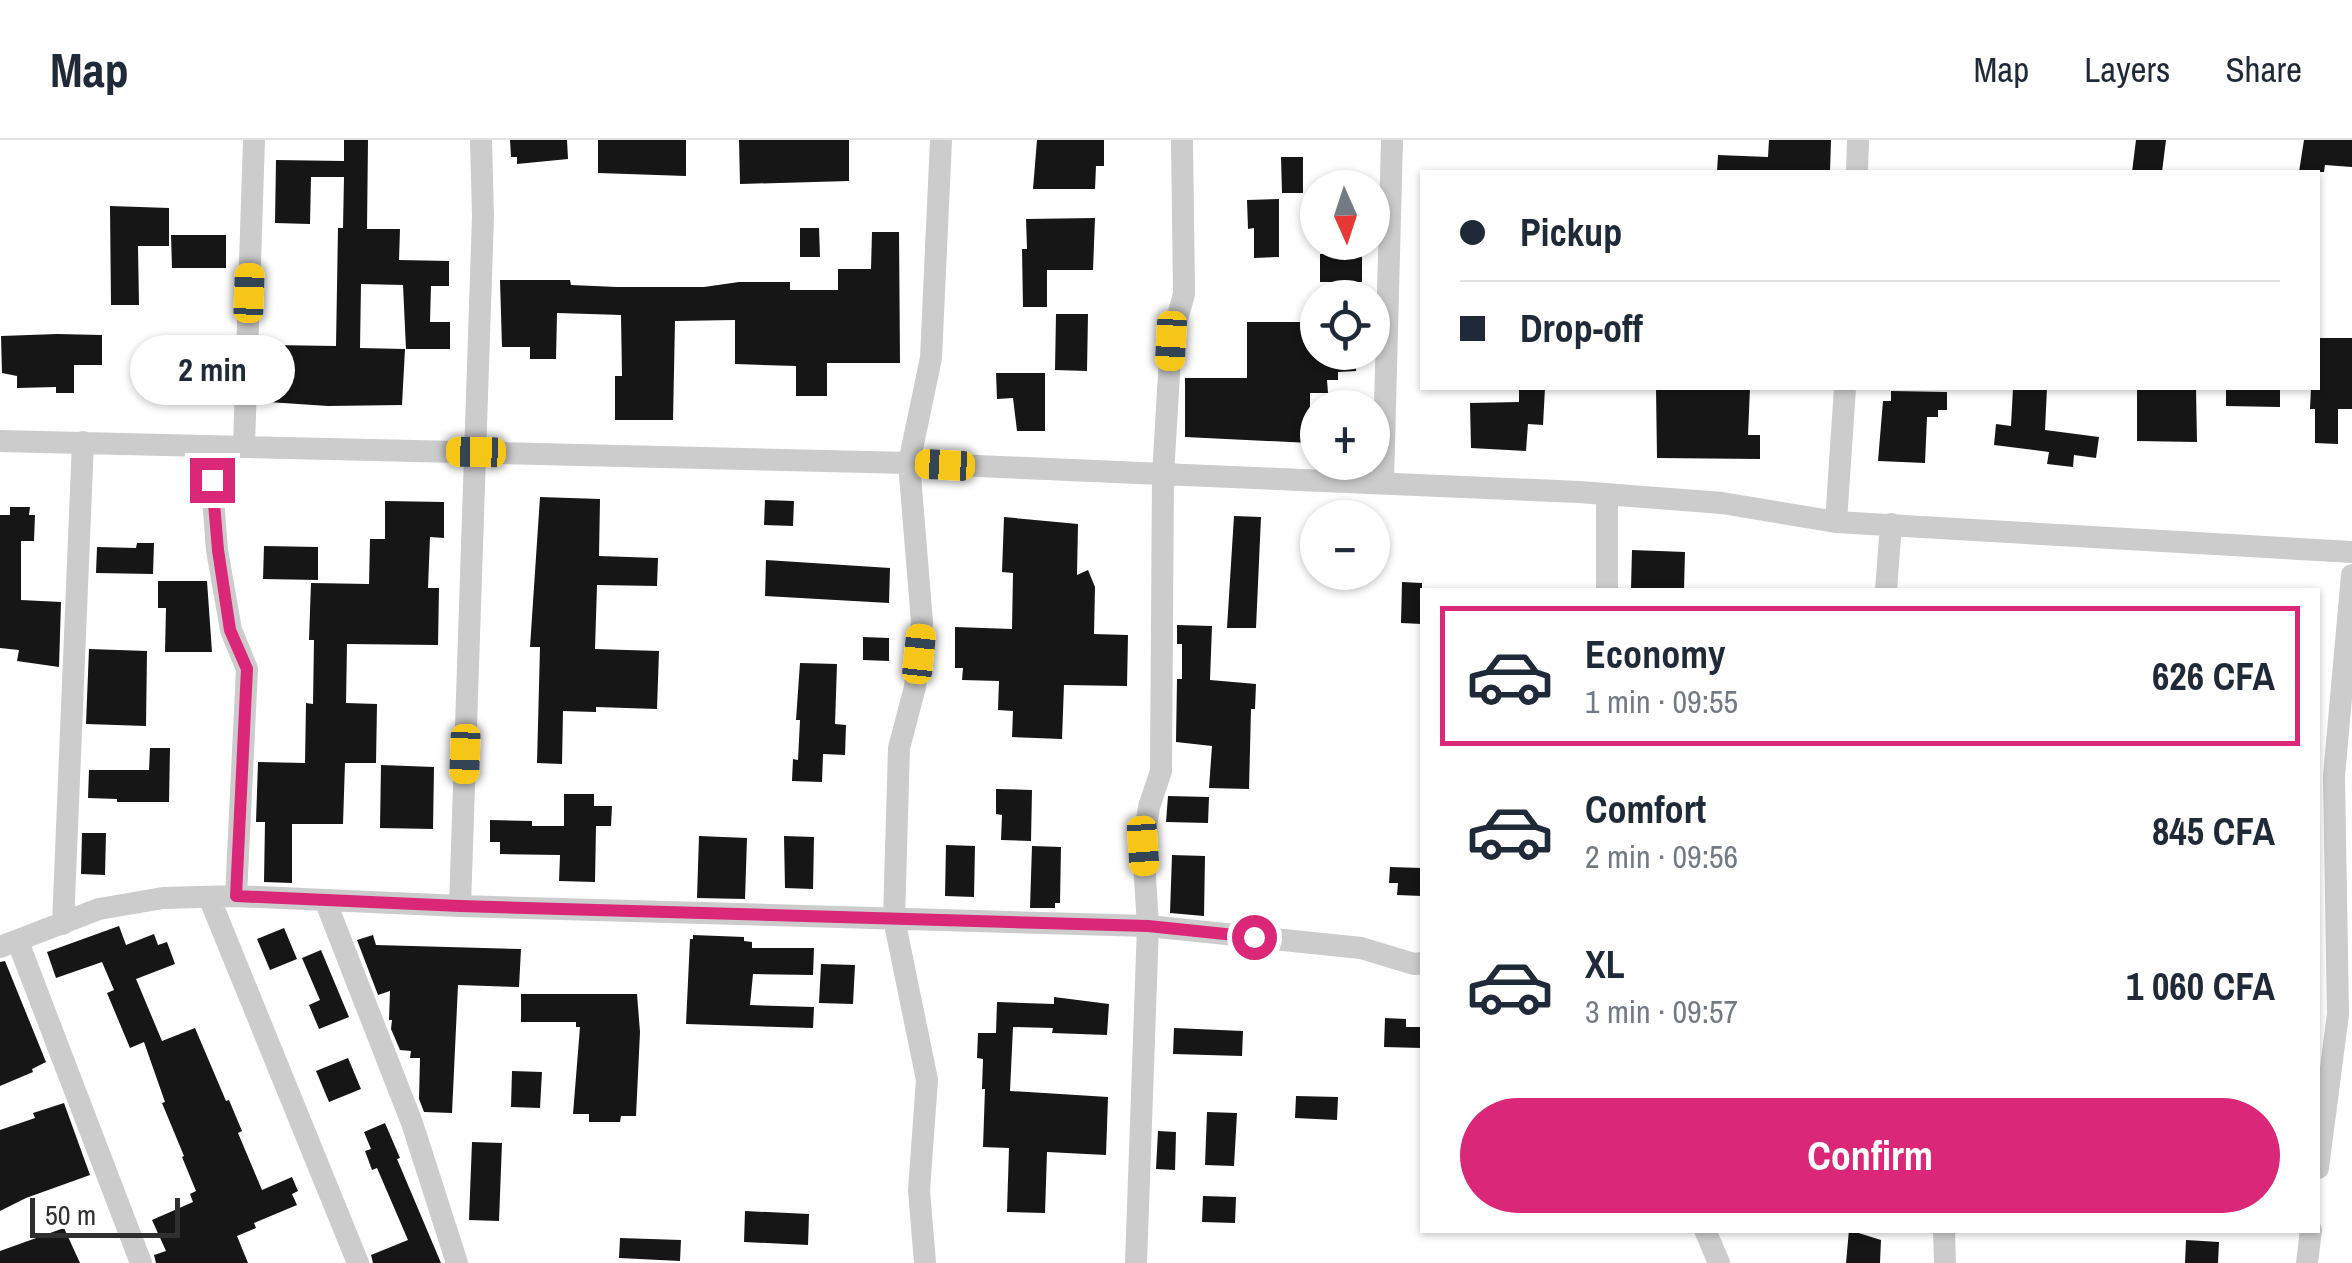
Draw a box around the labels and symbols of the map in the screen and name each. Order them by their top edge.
north arrow [1300,170,1390,260]
car [233,262,265,324]
car [1154,310,1188,372]
callout: 2 min [130,335,294,405]
car [446,436,506,468]
car [914,448,976,482]
route end [190,458,235,503]
car [901,623,937,685]
car [449,723,481,785]
car [1126,815,1160,877]
route start [1232,915,1277,960]
scale bar [30,1193,180,1238]

